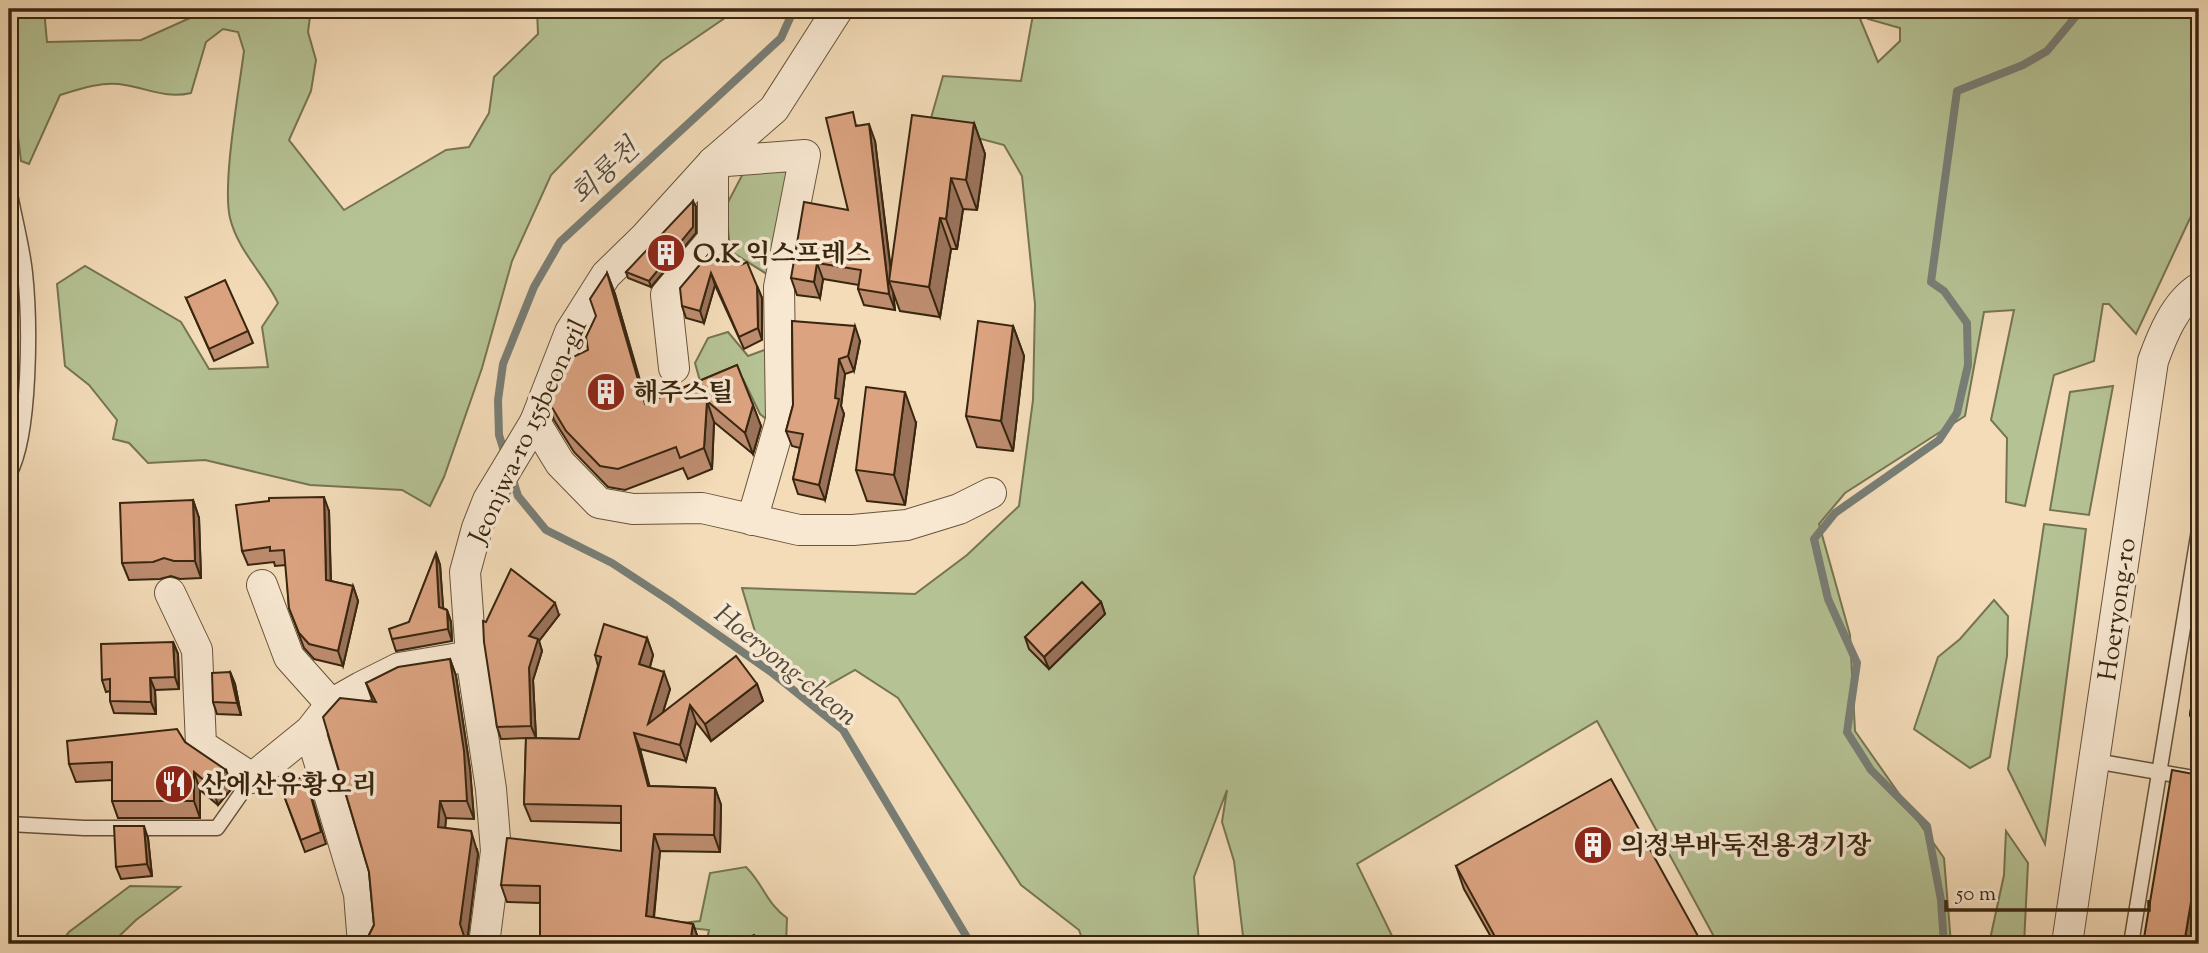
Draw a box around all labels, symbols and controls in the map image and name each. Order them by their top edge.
water label: 회룡천 [563,130,651,215]
building icon: O.K 익스프레스 [645,232,687,274]
place label: O.K 익스프레스 [693,237,871,274]
street label: Jeonjwa-ro 155beon-gil [460,314,598,552]
building icon: 해주스틸 [585,371,627,413]
place label: 해주스틸 [633,376,733,413]
street label: Hoeryong-ro [2090,536,2147,683]
water label: Hoeryong-cheon [704,596,866,737]
restaurant icon: 산에산유황오리 [153,763,195,805]
place label: 산에산유황오리 [201,768,377,805]
building icon: 의정부바둑전용경기장 [1572,824,1614,866]
place label: 의정부바둑전용경기장 [1620,829,1872,866]
scale bar [1946,869,2148,913]
text: 50 m [1955,880,1996,910]

